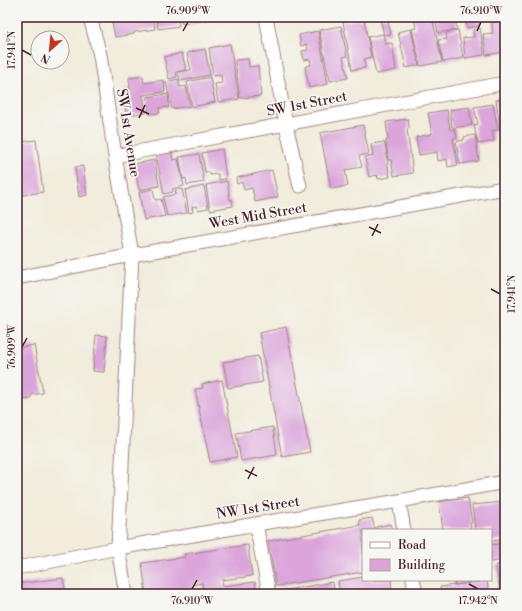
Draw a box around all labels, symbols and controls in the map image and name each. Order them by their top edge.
text: 76.909°W [166,5,211,17]
text: 76.910°W [460,5,503,17]
text: 17.941°N [6,30,18,69]
north arrow [30,30,70,70]
text: N [39,50,53,66]
street label: SW 1st Avenue [112,87,144,179]
street label: SW 1st Street [265,87,349,121]
street label: West Mid Street [207,199,308,234]
text: 17.941°N [506,274,518,313]
text: 76.909°W [6,324,18,369]
street label: NW 1st Street [215,493,301,523]
legend [362,529,492,581]
text: Road [398,538,426,553]
text: Building [397,558,446,573]
text: 76.910°W [171,595,214,607]
text: 17.942°N [458,595,498,607]

